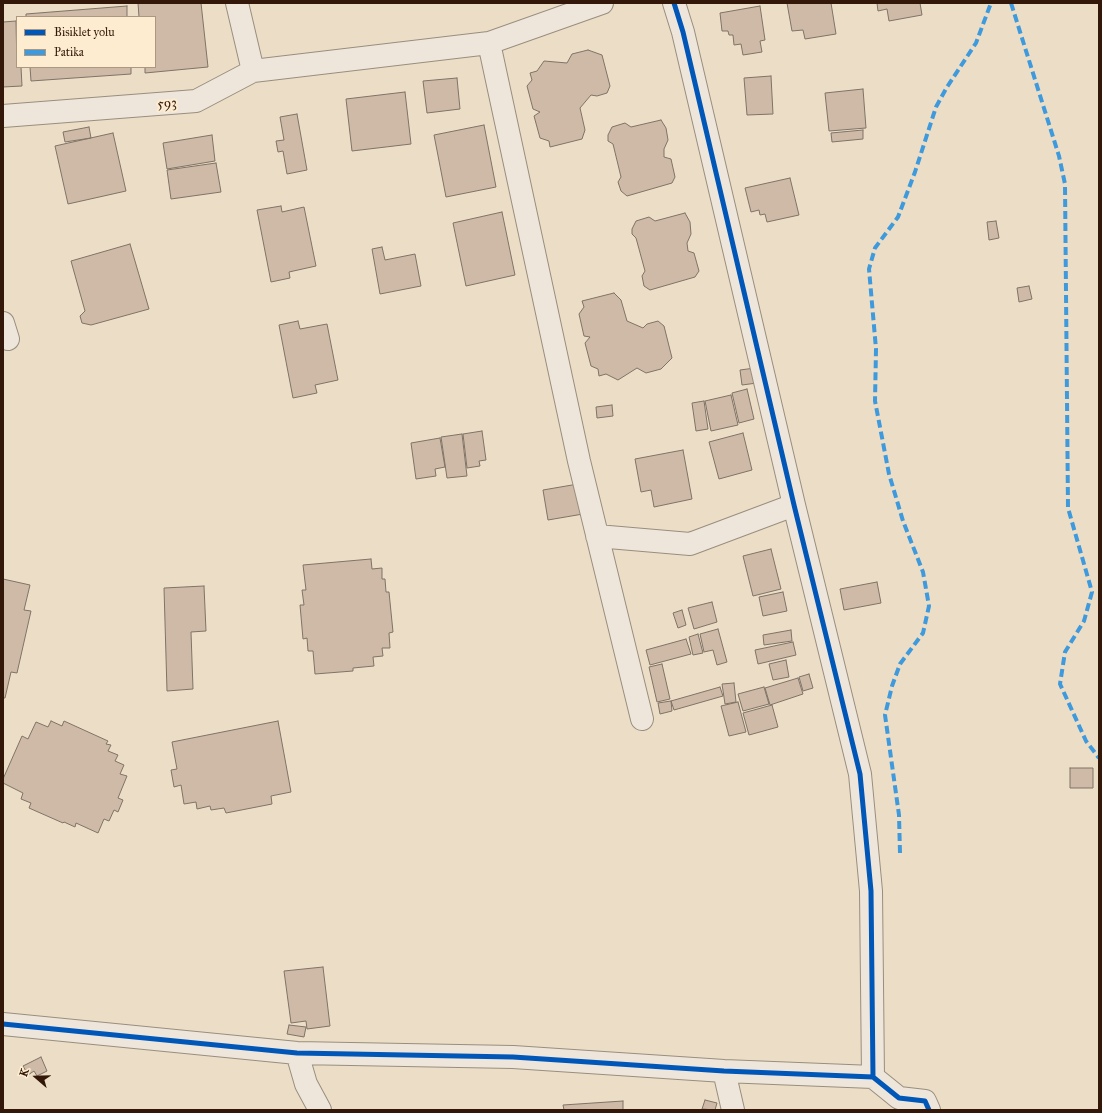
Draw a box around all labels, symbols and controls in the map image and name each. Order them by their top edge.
legend [16,16,156,68]
text: Bisiklet yolu [54,25,115,39]
text: Patika [54,45,84,59]
street label: 593 [157,95,177,113]
north arrow [16,1057,56,1097]
text: K [17,1067,32,1079]

